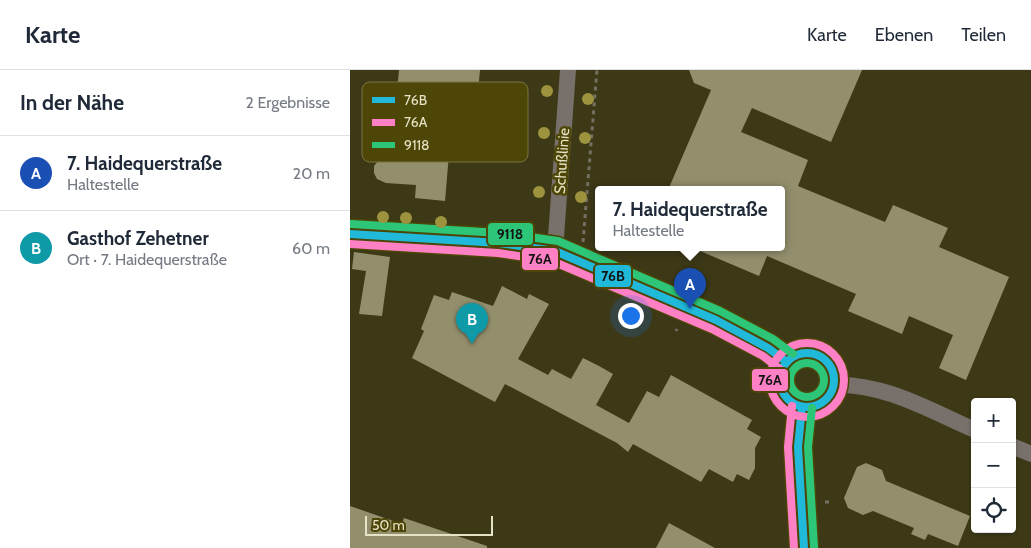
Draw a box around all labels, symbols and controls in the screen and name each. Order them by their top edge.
text: Karte [25,20,80,49]
text: Karte [807,24,847,46]
text: Ebenen [875,24,933,46]
text: Teilen [961,24,1006,46]
legend [362,82,528,162]
text: In der Nähe [20,90,124,115]
text: 76B [404,91,427,109]
text: 2 Ergebnisse [246,93,330,112]
text: 76A [404,113,428,131]
street label: Schußlinie [551,127,573,195]
text: 9118 [404,136,430,154]
text: 7. Haidequerstraße [67,152,222,175]
text: A [31,164,41,183]
text: 20 m [293,164,330,183]
text: Haltestelle [67,175,139,194]
popup [595,186,785,251]
text: 7. Haidequerstraße [612,198,768,221]
text: Haltestelle [612,221,684,240]
line badge: 9118 [487,222,534,246]
text: 9118 [497,225,523,243]
text: Gasthof Zehetner [67,227,209,250]
text: B [31,239,41,258]
text: 60 m [292,239,330,258]
line badge: 76A [521,247,559,271]
text: Ort · 7. Haidequerstraße [67,250,227,269]
text: 76A [528,250,552,268]
line badge: 76B [594,264,632,288]
text: 76B [601,267,625,285]
pin: A [674,268,706,309]
pin: B [456,303,488,344]
your location [618,303,644,329]
line badge: 76A [751,368,789,392]
text: 76A [758,371,782,389]
map controls [971,398,1016,533]
button: + [971,398,1016,443]
button: − [971,443,1016,488]
button: locate [971,488,1016,533]
scale bar [365,513,492,536]
text: 50 m [372,516,405,534]

